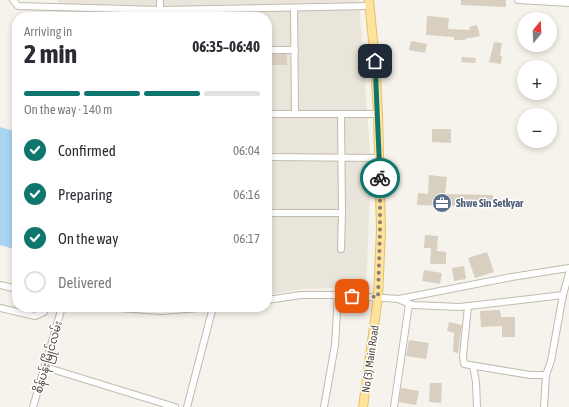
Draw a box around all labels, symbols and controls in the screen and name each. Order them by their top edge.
north arrow [517,12,557,52]
map controls [517,12,557,148]
text: Arriving in [24,24,72,39]
text: 06:35–06:40 [192,38,260,55]
text: 2 min [24,39,77,69]
pin [358,44,392,78]
icon: home [364,50,386,72]
button: + [517,60,557,100]
text: On the way · 140 m [24,102,112,117]
button: − [517,108,557,148]
icon: check [24,139,46,161]
text: Confirmed [58,142,116,159]
text: 06:04 [233,143,260,158]
courier [360,158,400,198]
icon: bike [369,167,391,189]
icon: check [24,183,46,205]
text: Preparing [58,186,112,203]
text: 06:16 [233,187,260,202]
office icon: Shwe Sin Setkyar [431,192,453,214]
place label: Shwe Sin Setkyar [456,197,524,209]
icon: check [24,227,46,249]
text: On the way [58,230,119,247]
text: 06:17 [233,231,260,246]
text: Delivered [58,274,112,291]
pin [335,279,369,313]
icon: bag [341,285,363,307]
street label: စိန်ပန်းမြိုင်လမ်း [31,319,67,395]
street label: No (3) Main Road [359,325,381,393]

